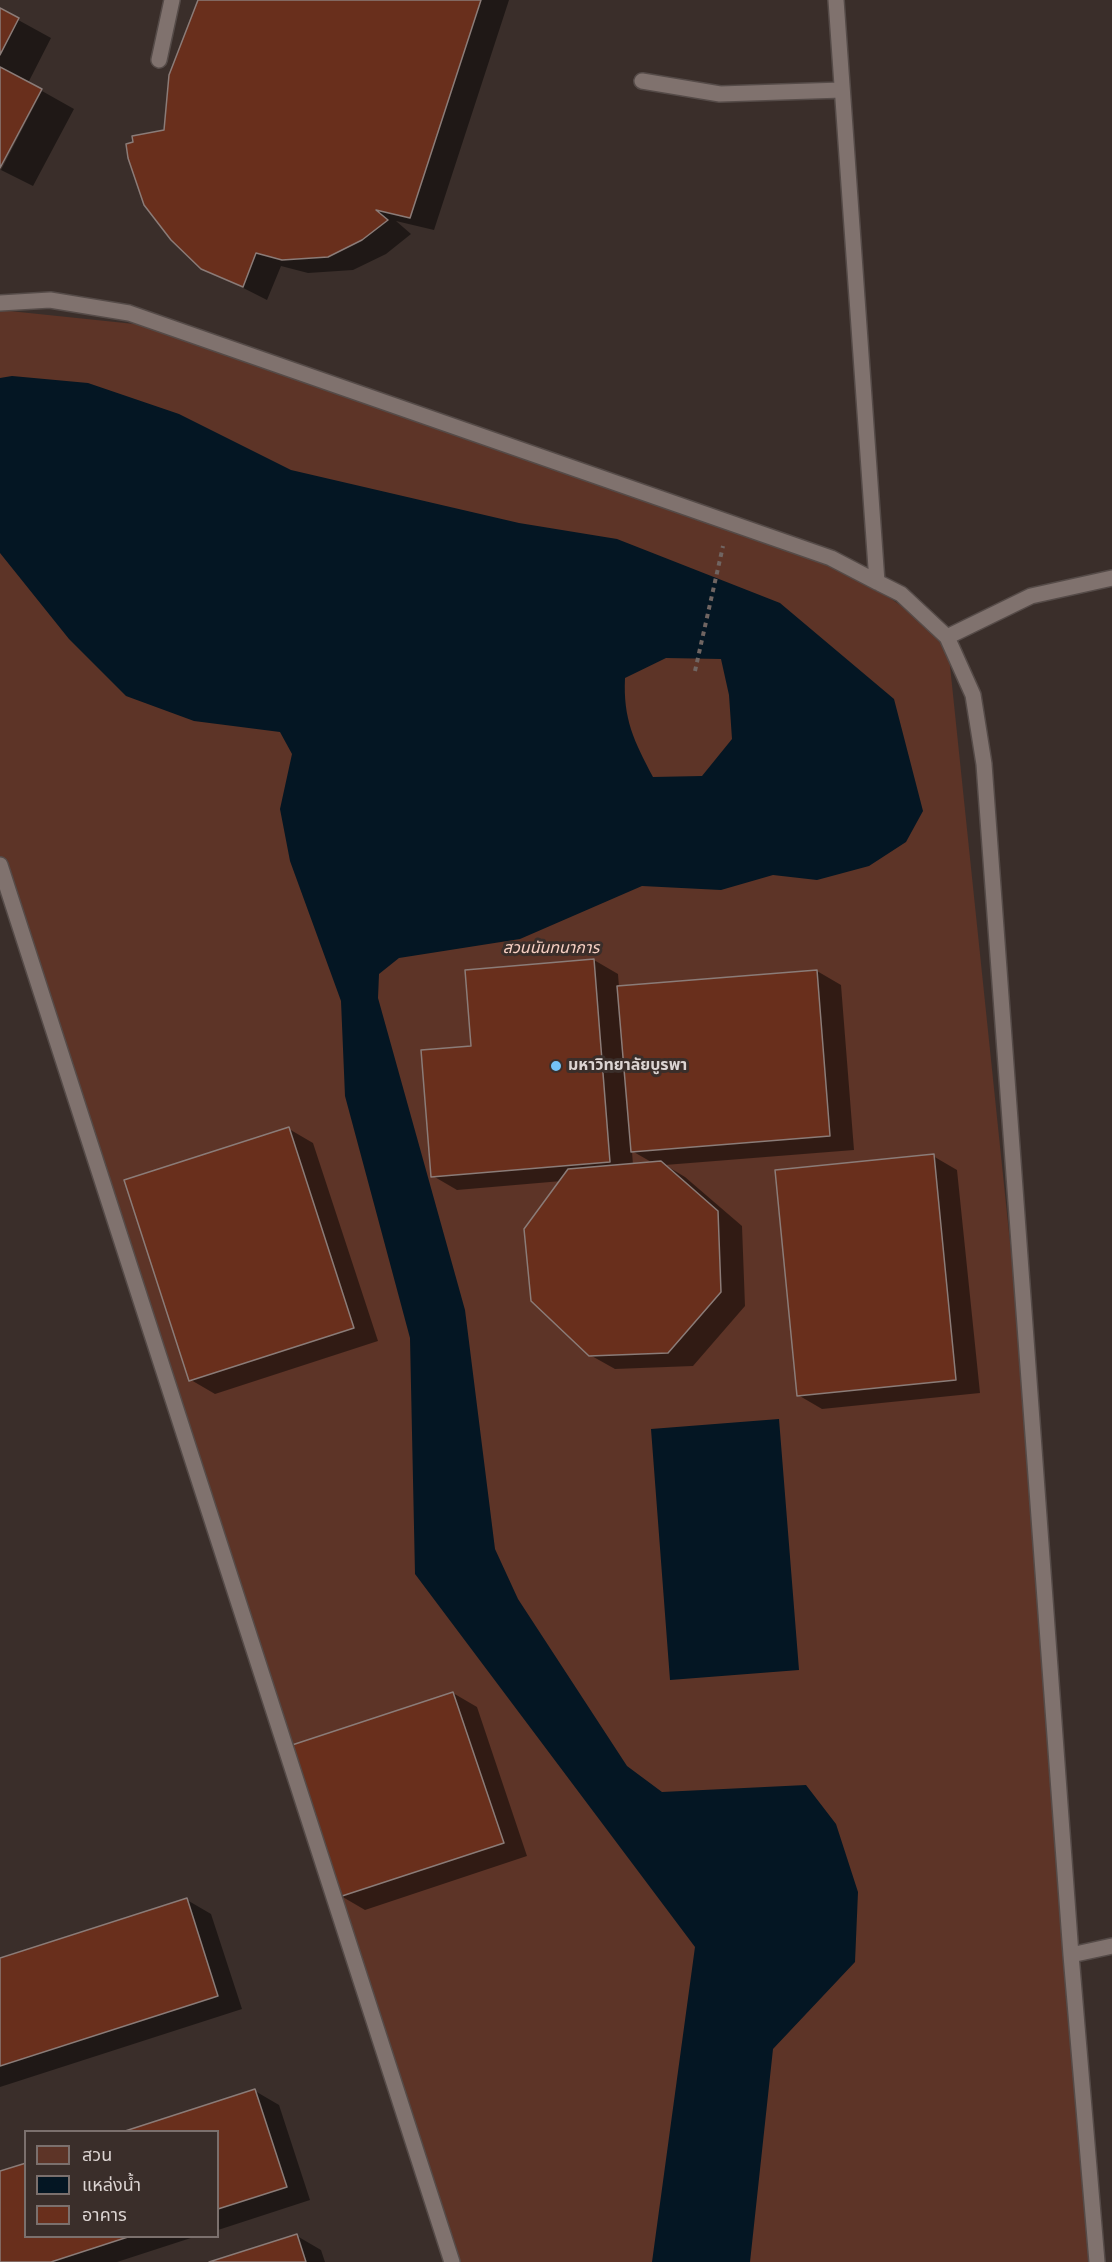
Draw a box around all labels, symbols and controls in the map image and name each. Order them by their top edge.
park label: สวนนันทนาการ [503,939,599,959]
place label: มหาวิทยาลัยบูรพา [568,1056,687,1076]
marker: มหาวิทยาลัยบูรพา [549,1059,563,1073]
legend [24,2130,219,2238]
text: สวน [82,2145,112,2165]
text: แหล่งน้ำ [82,2175,141,2195]
text: อาคาร [82,2205,127,2225]

